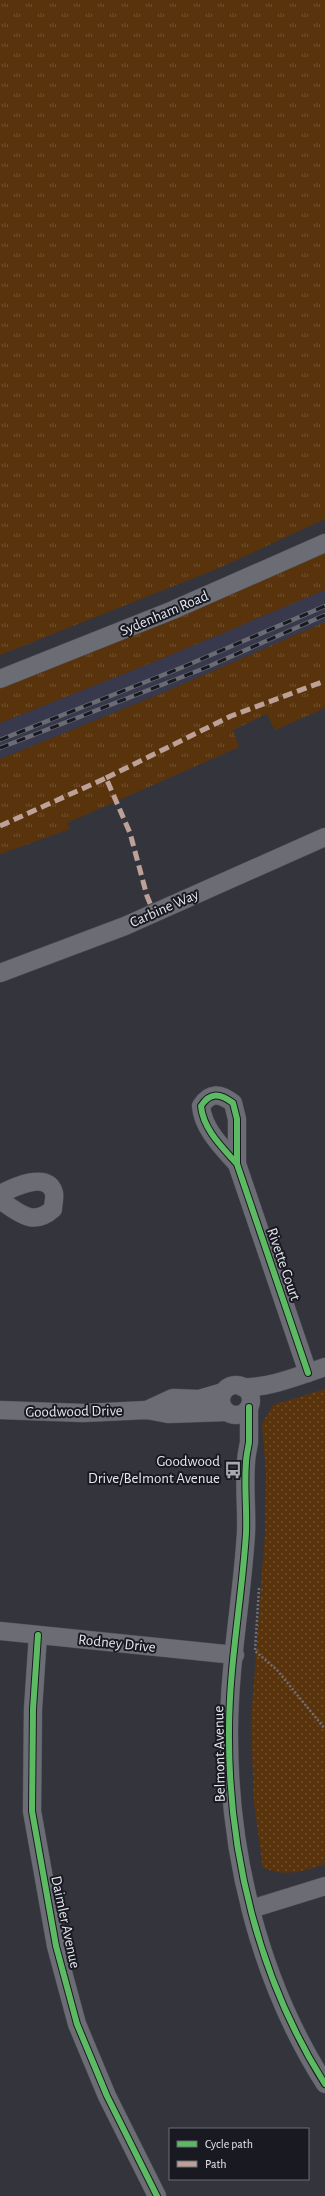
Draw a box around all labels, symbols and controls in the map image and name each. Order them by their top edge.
street label: Sydenham Road [118,588,211,639]
street label: Carbine Way [128,886,201,930]
street label: Rivette Court [264,1226,303,1303]
street label: Goodwood Drive [25,1403,123,1420]
place label: Goodwood Drive/Belmont Avenue [88,1454,220,1486]
bus stop icon: Goodwood Drive/Belmont Avenue [223,1460,243,1480]
street label: Rodney Drive [78,1632,156,1655]
street label: Belmont Avenue [211,1706,228,1802]
street label: Daimler Avenue [48,1875,83,1970]
legend [169,2128,309,2180]
text: Cycle path [205,2138,253,2151]
text: Path [205,2158,227,2170]

